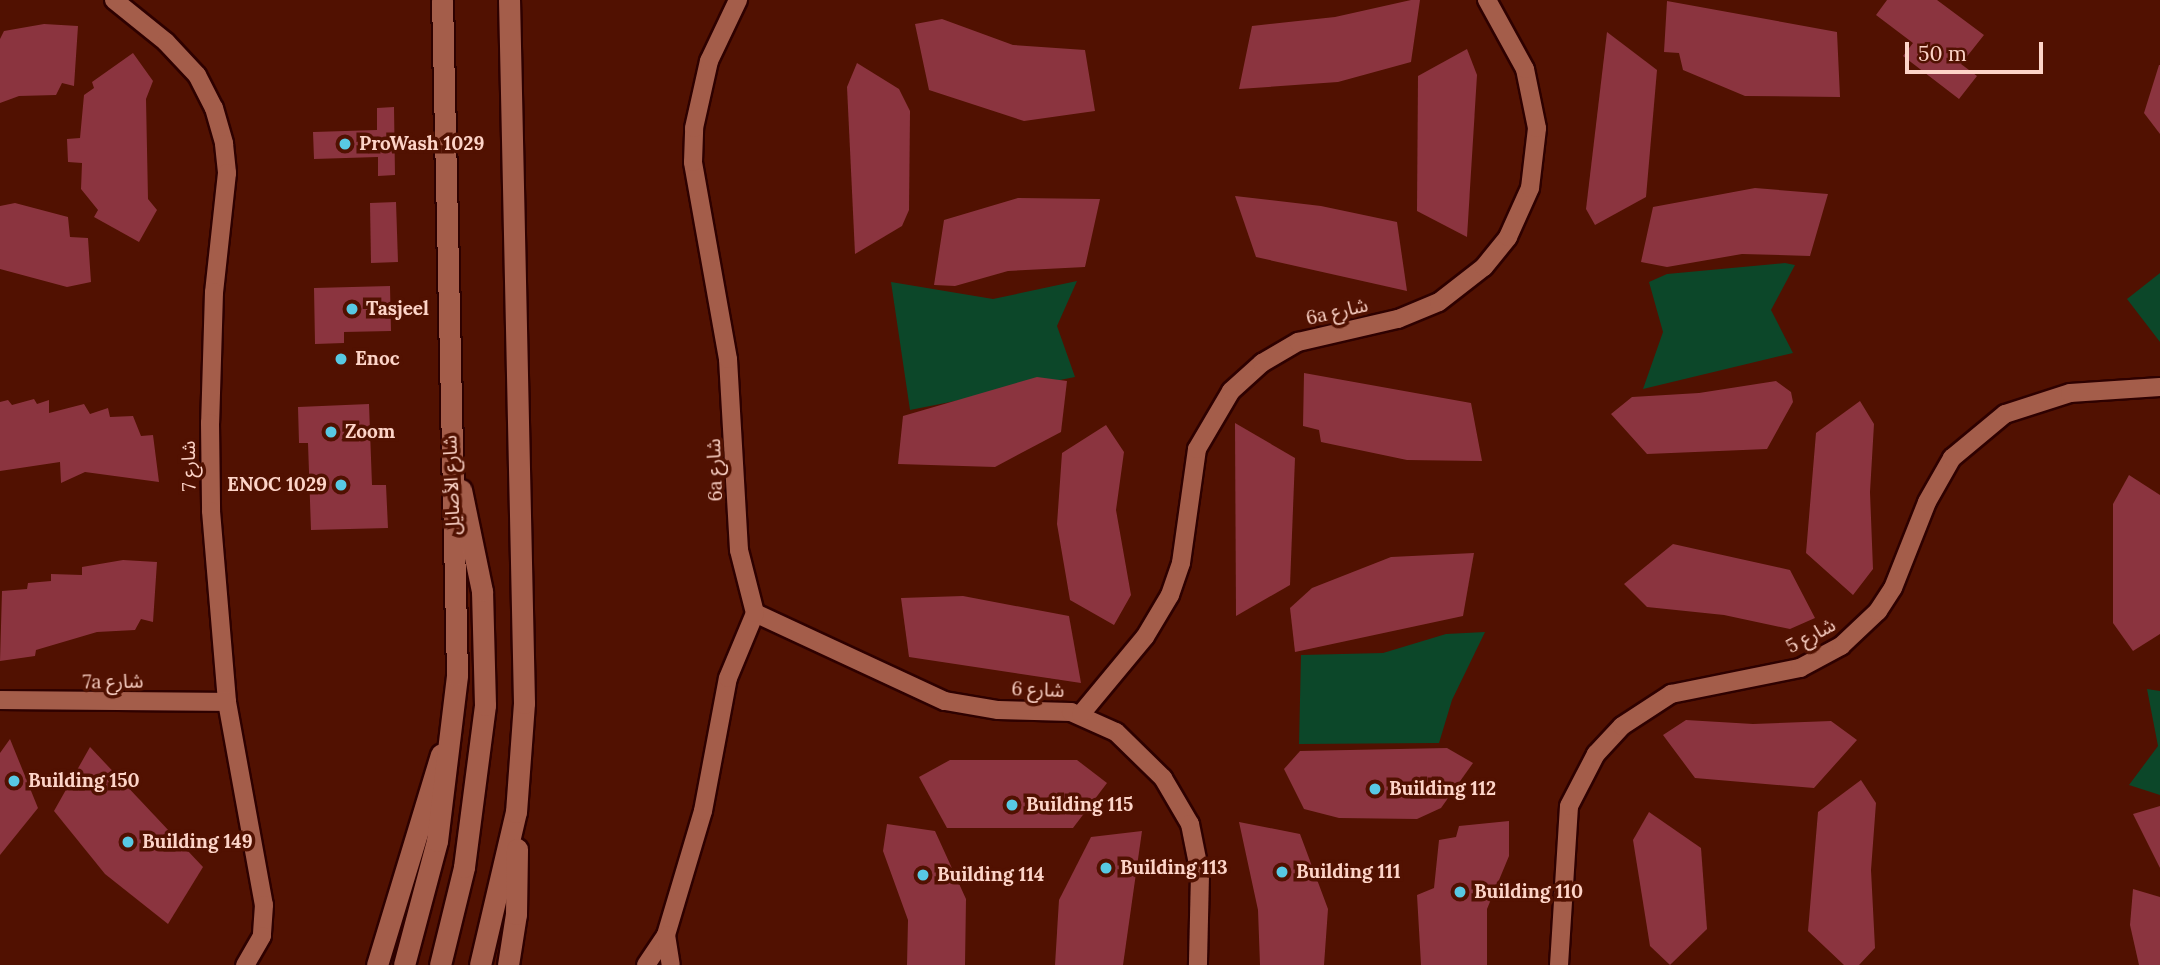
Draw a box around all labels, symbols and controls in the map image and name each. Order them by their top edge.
scale bar [1908,28,2046,72]
text: 50 m [1918,40,1967,67]
place label: ProWash 1029 [359,133,484,155]
marker: ProWash 1029 [337,136,353,152]
street label: 6a شارع [1304,294,1370,330]
place label: Tasjeel [366,298,429,320]
marker: Tasjeel [344,301,360,317]
place label: Enoc [355,348,399,370]
marker: Enoc [333,351,349,367]
place label: Zoom [345,421,395,443]
marker: Zoom [323,424,339,440]
street label: شارع الأصايل [439,435,465,535]
street label: 6a شارع [703,438,727,502]
street label: شارع 7 [177,440,201,492]
place label: ENOC 1029 [227,474,327,496]
marker: ENOC 1029 [333,477,349,493]
street label: شارع 5 [1783,614,1839,658]
street label: 7a شارع [83,670,143,694]
street label: شارع 6 [1011,678,1065,702]
place label: Building 150 [28,770,140,792]
marker: Building 150 [6,773,22,789]
place label: Building 112 [1389,778,1496,800]
marker: Building 112 [1367,781,1383,797]
place label: Building 115 [1026,794,1133,816]
marker: Building 115 [1004,797,1020,813]
place label: Building 149 [142,831,253,853]
marker: Building 149 [120,834,136,850]
place label: Building 113 [1120,857,1228,879]
marker: Building 113 [1098,860,1114,876]
place label: Building 111 [1296,861,1401,883]
place label: Building 114 [937,864,1044,886]
marker: Building 111 [1274,864,1290,880]
marker: Building 114 [915,867,931,883]
place label: Building 110 [1474,881,1583,903]
marker: Building 110 [1452,884,1468,900]

